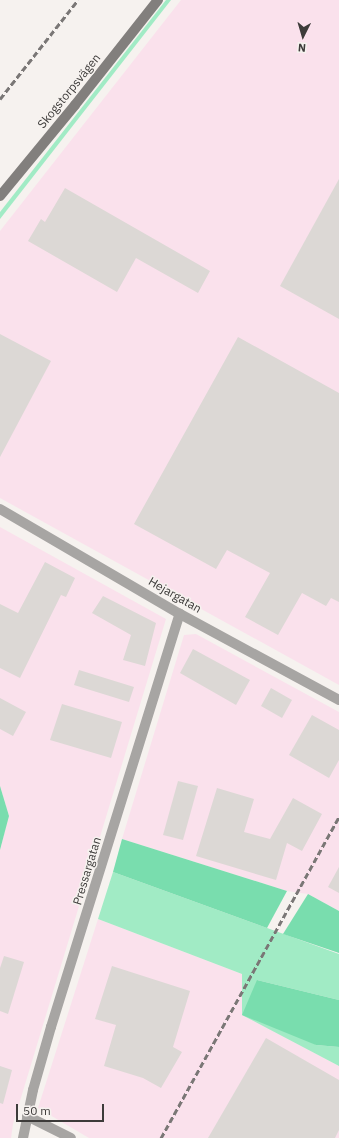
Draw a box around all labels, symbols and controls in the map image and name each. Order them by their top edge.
north arrow [283,16,323,56]
text: N [297,41,307,55]
street label: Skogstorpsvägen [35,51,103,131]
street label: Hejargatan [146,574,204,616]
street label: Pressargatan [70,835,104,907]
scale bar [18,1096,106,1122]
text: 50 m [23,1103,51,1118]

